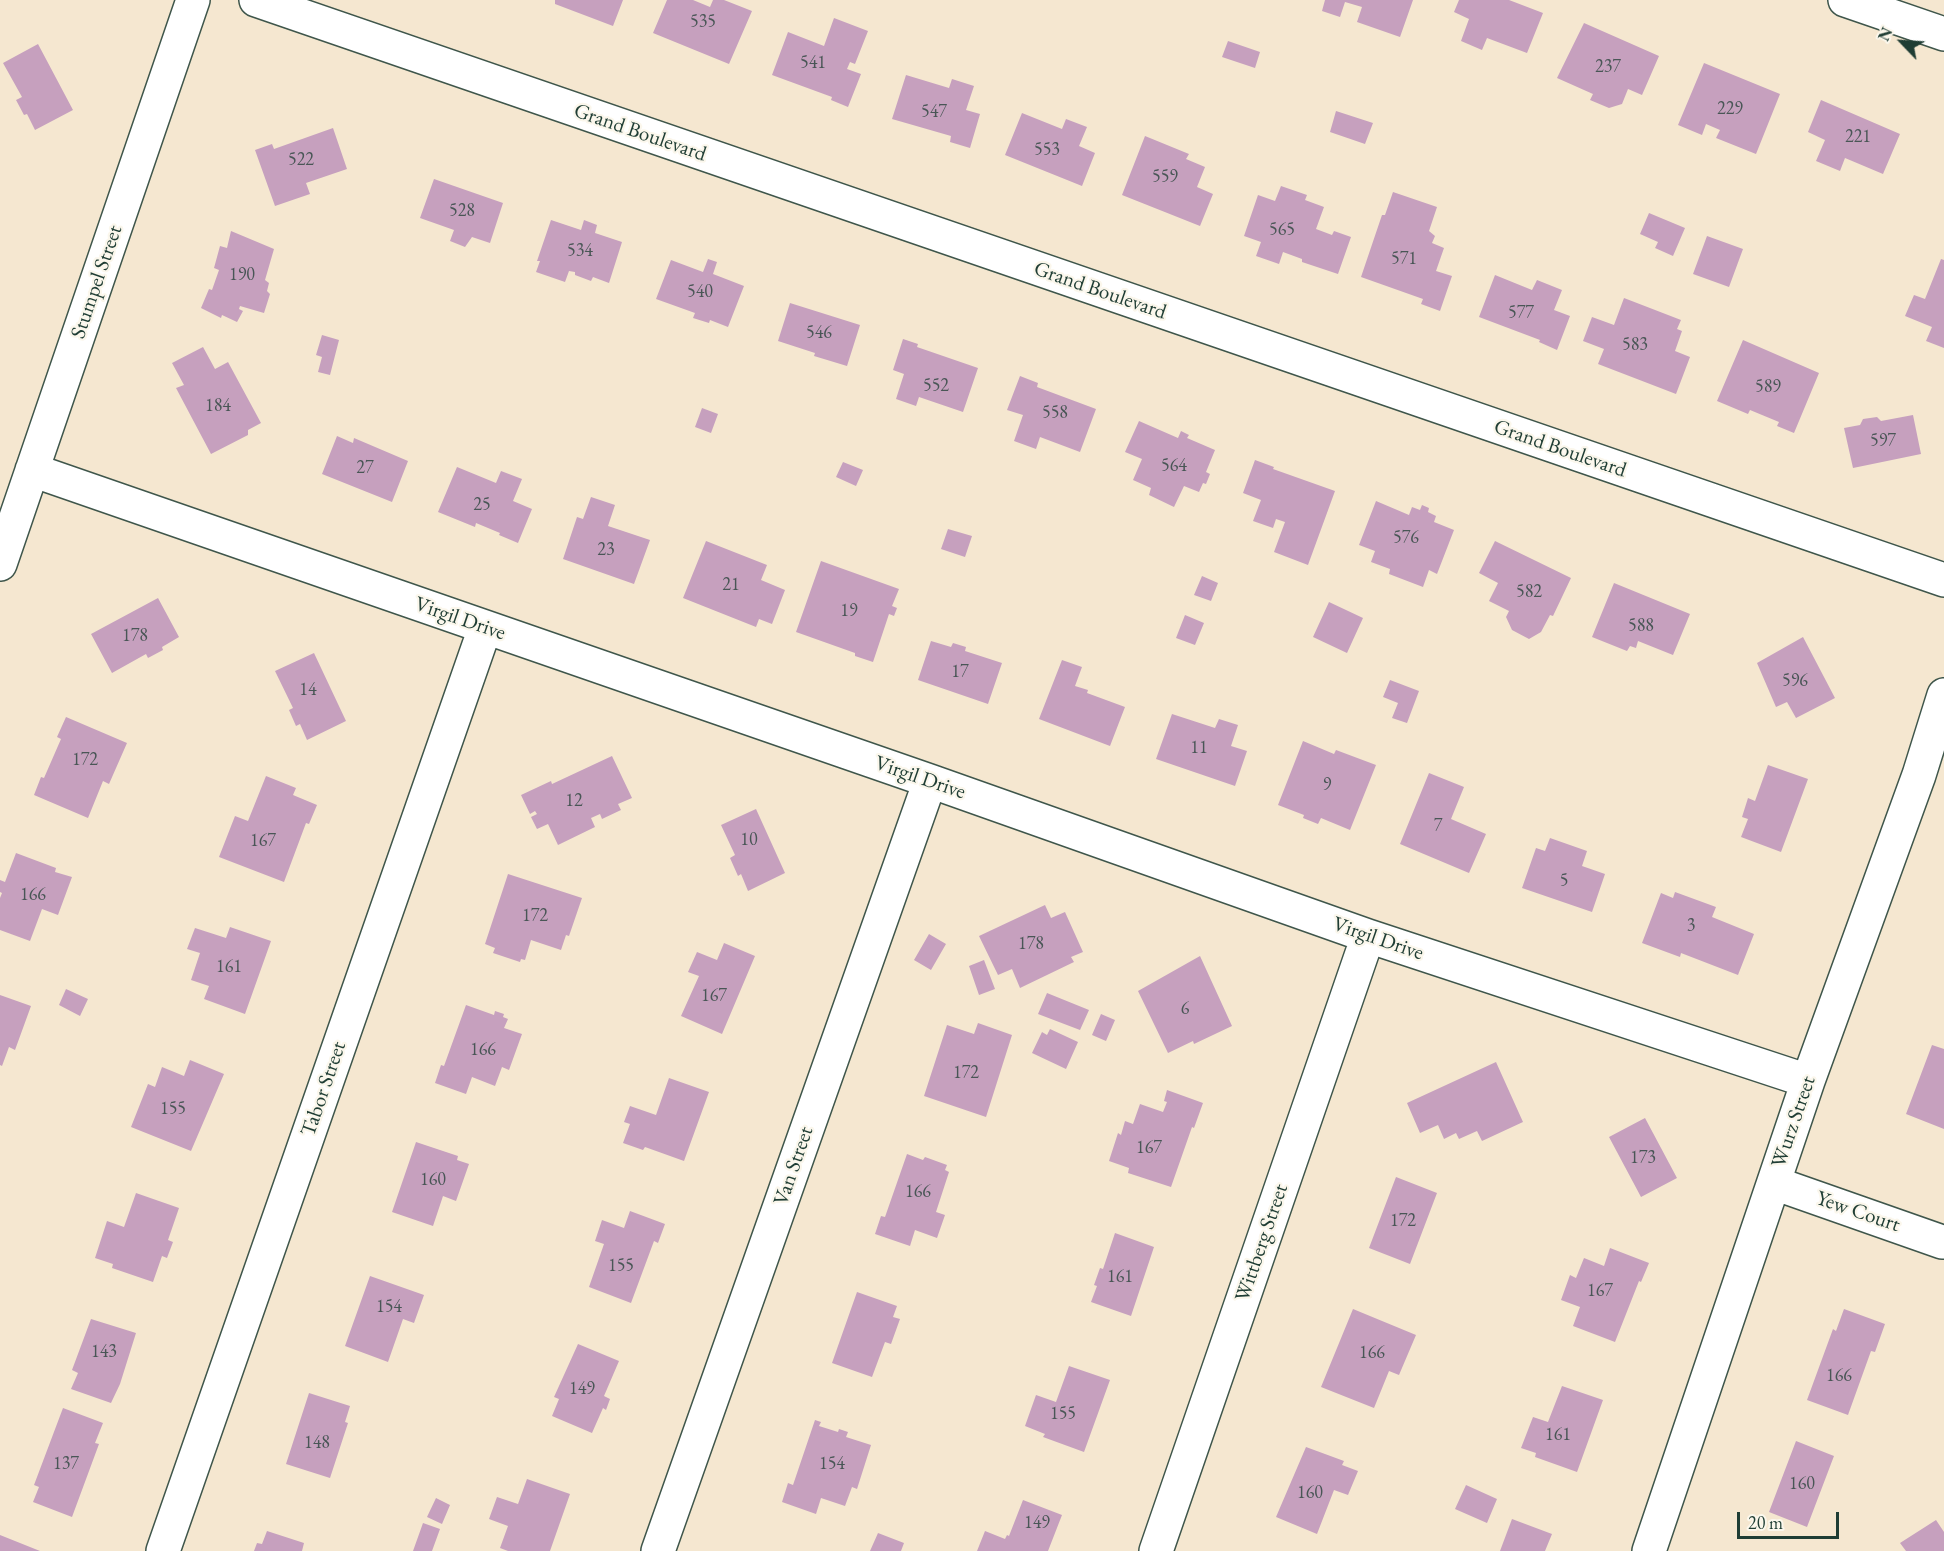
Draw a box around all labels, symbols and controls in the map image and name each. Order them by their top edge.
house number: 535 [690,11,716,33]
north arrow [1872,12,1932,72]
text: N [1873,24,1897,44]
house number: 541 [800,52,826,74]
house number: 237 [1595,56,1621,78]
house number: 229 [1717,98,1743,120]
street label: Grand Boulevard [570,99,710,167]
house number: 547 [921,101,947,123]
house number: 221 [1845,126,1871,148]
house number: 553 [1034,139,1060,161]
house number: 522 [288,149,314,171]
house number: 559 [1152,166,1178,188]
house number: 528 [449,200,475,222]
house number: 565 [1269,219,1295,241]
street label: Stumpel Street [66,222,128,342]
house number: 534 [567,240,593,262]
house number: 571 [1391,248,1417,270]
street label: Grand Boulevard [1030,257,1170,325]
house number: 190 [229,264,255,286]
house number: 540 [687,281,713,303]
house number: 577 [1508,302,1534,324]
house number: 546 [806,322,832,344]
house number: 583 [1622,334,1648,356]
house number: 552 [923,375,949,397]
house number: 589 [1755,376,1781,398]
house number: 184 [205,395,231,417]
house number: 558 [1042,402,1068,424]
street label: Grand Boulevard [1490,415,1630,483]
house number: 597 [1870,430,1896,452]
house number: 564 [1161,455,1187,477]
house number: 27 [356,457,374,479]
house number: 25 [473,494,491,516]
house number: 576 [1393,527,1419,549]
house number: 23 [597,539,615,561]
house number: 21 [722,574,740,596]
house number: 582 [1516,581,1542,603]
street label: Virgil Drive [411,592,509,646]
house number: 19 [840,600,858,622]
house number: 588 [1628,615,1654,637]
house number: 178 [122,625,148,647]
house number: 17 [951,661,969,683]
house number: 596 [1782,670,1808,692]
house number: 14 [299,679,317,701]
house number: 11 [1190,737,1208,759]
house number: 172 [72,749,98,771]
street label: Virgil Drive [871,751,969,805]
house number: 9 [1323,774,1331,796]
house number: 12 [565,790,583,812]
house number: 7 [1434,815,1442,837]
house number: 10 [740,829,758,851]
house number: 167 [250,830,276,852]
house number: 5 [1560,870,1568,892]
house number: 166 [20,884,46,906]
house number: 172 [522,905,548,927]
street label: Virgil Drive [1329,912,1427,966]
house number: 3 [1687,915,1695,937]
house number: 178 [1018,933,1044,955]
house number: 161 [216,956,242,978]
house number: 167 [701,985,727,1007]
house number: 6 [1181,998,1189,1020]
street label: Tabor Street [296,1038,352,1140]
house number: 166 [470,1039,496,1061]
house number: 172 [953,1062,979,1084]
street label: Wurz Street [1767,1073,1821,1171]
house number: 155 [160,1098,186,1120]
street label: Van Street [769,1123,819,1209]
house number: 167 [1136,1137,1162,1159]
house number: 173 [1630,1147,1656,1169]
house number: 160 [420,1169,446,1191]
house number: 166 [905,1181,931,1203]
street label: Wittberg Street [1230,1181,1294,1305]
street label: Yew Court [1813,1186,1903,1238]
house number: 172 [1390,1210,1416,1232]
house number: 155 [608,1255,634,1277]
house number: 161 [1107,1266,1133,1288]
house number: 167 [1587,1280,1613,1302]
house number: 154 [376,1296,402,1318]
house number: 143 [91,1341,117,1363]
house number: 166 [1359,1342,1385,1364]
house number: 166 [1826,1365,1852,1387]
house number: 149 [569,1378,595,1400]
house number: 155 [1050,1403,1076,1425]
house number: 161 [1545,1424,1571,1446]
house number: 148 [304,1432,330,1454]
house number: 137 [53,1453,79,1475]
house number: 154 [819,1453,845,1475]
house number: 160 [1789,1473,1815,1495]
house number: 160 [1297,1482,1323,1504]
scale bar [1740,1500,1842,1538]
text: 20 m [1748,1511,1783,1534]
house number: 149 [1024,1512,1050,1534]

